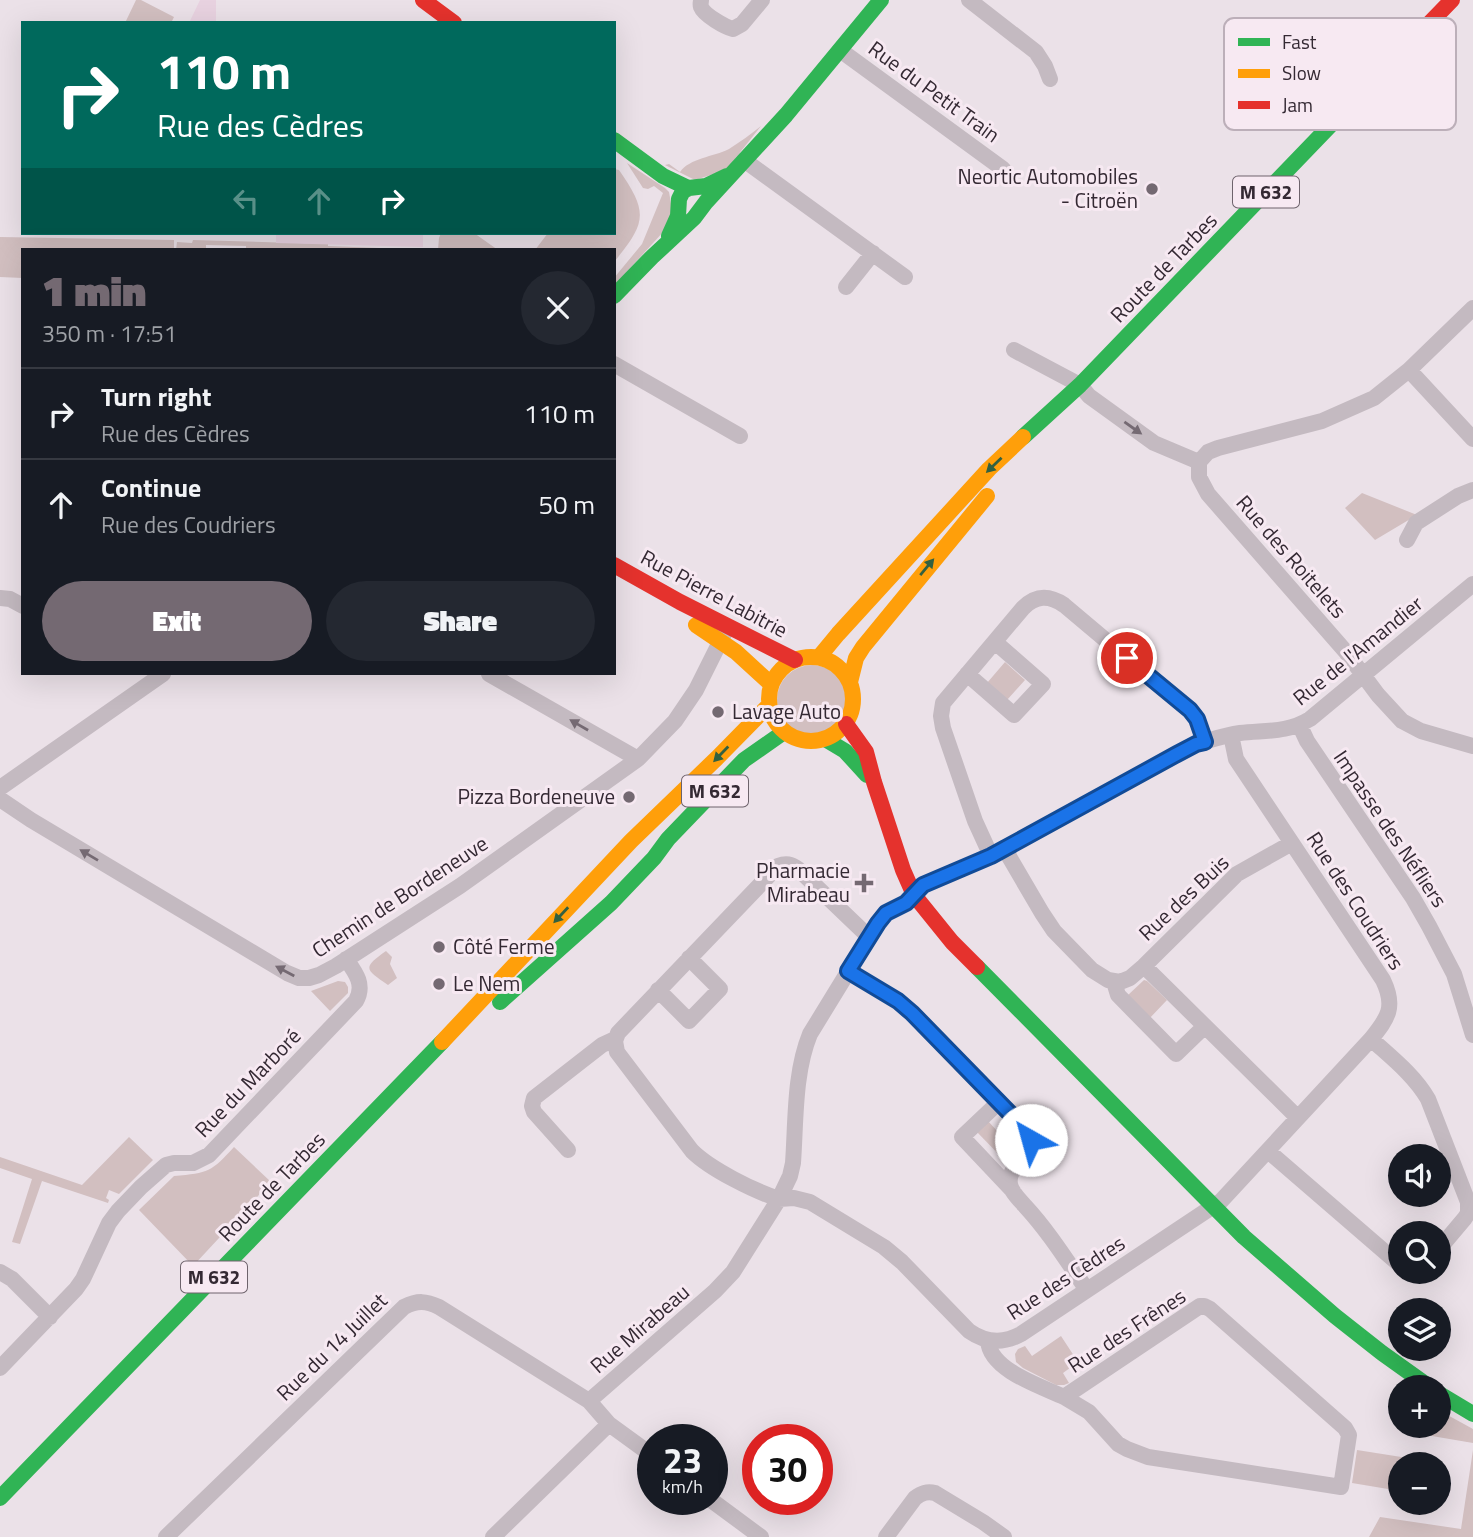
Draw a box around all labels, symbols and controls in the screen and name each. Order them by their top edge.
legend [1224,18,1456,130]
text: Fast [1282,27,1317,56]
street label: Rue du Petit Train [862,32,1007,150]
text: 110 m [157,33,291,108]
icon: right [42,49,133,140]
text: Slow [1282,58,1321,87]
text: Jam [1282,90,1313,119]
text: Rue des Cèdres [157,101,364,149]
place label: Neortic Automobiles - Citroën [958,160,1138,216]
road number: M 632 [1233,176,1299,208]
marker: Neortic Automobiles - Citroën [1144,181,1160,197]
icon: left [227,182,265,220]
icon: ahead [300,182,338,220]
icon: right [373,182,411,220]
street label: Route de Tarbes [1102,205,1224,330]
text: 1 min [42,258,146,322]
button: close [521,271,595,345]
text: 350 m · 17:51 [42,316,177,351]
text: Turn right [101,377,212,416]
text: 110 m [524,394,595,433]
icon: right [42,395,80,433]
text: Rue des Cèdres [101,416,250,451]
one-way arrow [1124,421,1142,435]
one-way arrow [986,456,1003,472]
text: Continue [101,468,201,507]
text: 50 m [538,485,595,524]
icon: ahead [42,486,80,524]
street label: Rue des Roitelets [1229,488,1354,625]
text: Rue des Coudriers [101,507,276,542]
street label: Rue Pierre Labitrie [635,541,794,645]
one-way arrow [919,559,934,576]
button: Exit [42,581,312,661]
button: Share [326,581,595,661]
street label: Rue de l'Amandier [1285,588,1429,713]
pin [1097,628,1157,688]
icon: arrive [1108,639,1146,677]
place label: Lavage Auto [732,695,841,727]
marker: Lavage Auto [710,704,726,720]
one-way arrow [570,719,589,731]
street label: Impasse des Néfliers [1326,743,1456,914]
one-way arrow [714,745,730,762]
road number: M 632 [682,776,748,806]
place label: Pizza Bordeneuve [457,780,615,812]
marker: Pizza Bordeneuve [621,789,637,805]
street label: Rue des Coudriers [1299,825,1413,976]
street label: Chemin de Bordeneuve [305,827,494,965]
street label: Rue des Buis [1131,847,1236,948]
one-way arrow [80,848,99,861]
place label: Pharmacie Mirabeau [756,854,850,910]
marker: Pharmacie Mirabeau [856,875,872,891]
one-way arrow [553,906,569,924]
place label: Côté Ferme [453,930,555,962]
marker: Côté Ferme [431,939,447,955]
one-way arrow [275,965,294,977]
place label: Le Nem [453,967,520,999]
marker: Le Nem [431,976,447,992]
street label: Rue du Marboré [187,1020,308,1144]
position arrow [994,1103,1068,1177]
street label: Route de Tarbes [210,1124,332,1249]
map controls [1388,1144,1451,1515]
button: sound [1388,1144,1451,1207]
button: search [1388,1221,1451,1284]
street label: Rue des Cèdres [1000,1227,1131,1328]
road number: M 632 [181,1261,247,1292]
street label: Rue Mirabeau [583,1276,696,1381]
street label: Rue des Frênes [1061,1280,1192,1380]
street label: Rue du 14 Juillet [269,1284,395,1408]
button: layers [1388,1298,1451,1361]
button: + [1388,1375,1451,1438]
speed limit sign: 30 [742,1424,833,1515]
text: 23 [663,1433,702,1487]
button: − [1388,1452,1451,1515]
text: km/h [662,1473,703,1500]

